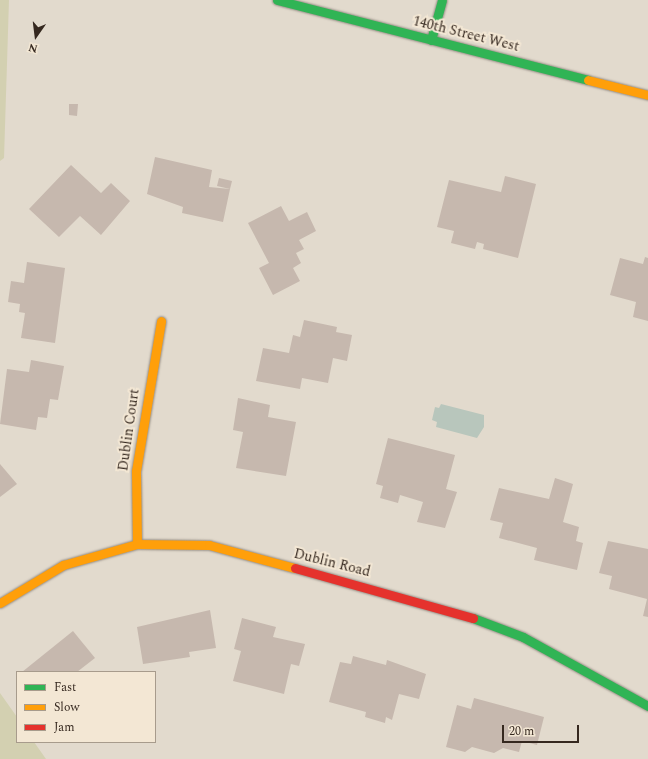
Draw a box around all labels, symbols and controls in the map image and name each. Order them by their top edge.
street label: 140th Street West [411,13,521,55]
north arrow [16,16,56,56]
text: N [27,39,39,57]
street label: Dublin Court [115,388,143,472]
street label: Dublin Road [292,545,372,581]
legend [16,671,156,743]
text: Fast [54,678,76,697]
text: Slow [54,698,79,717]
scale bar [504,717,581,743]
text: Jam [54,718,75,737]
text: 20 m [509,722,534,741]

